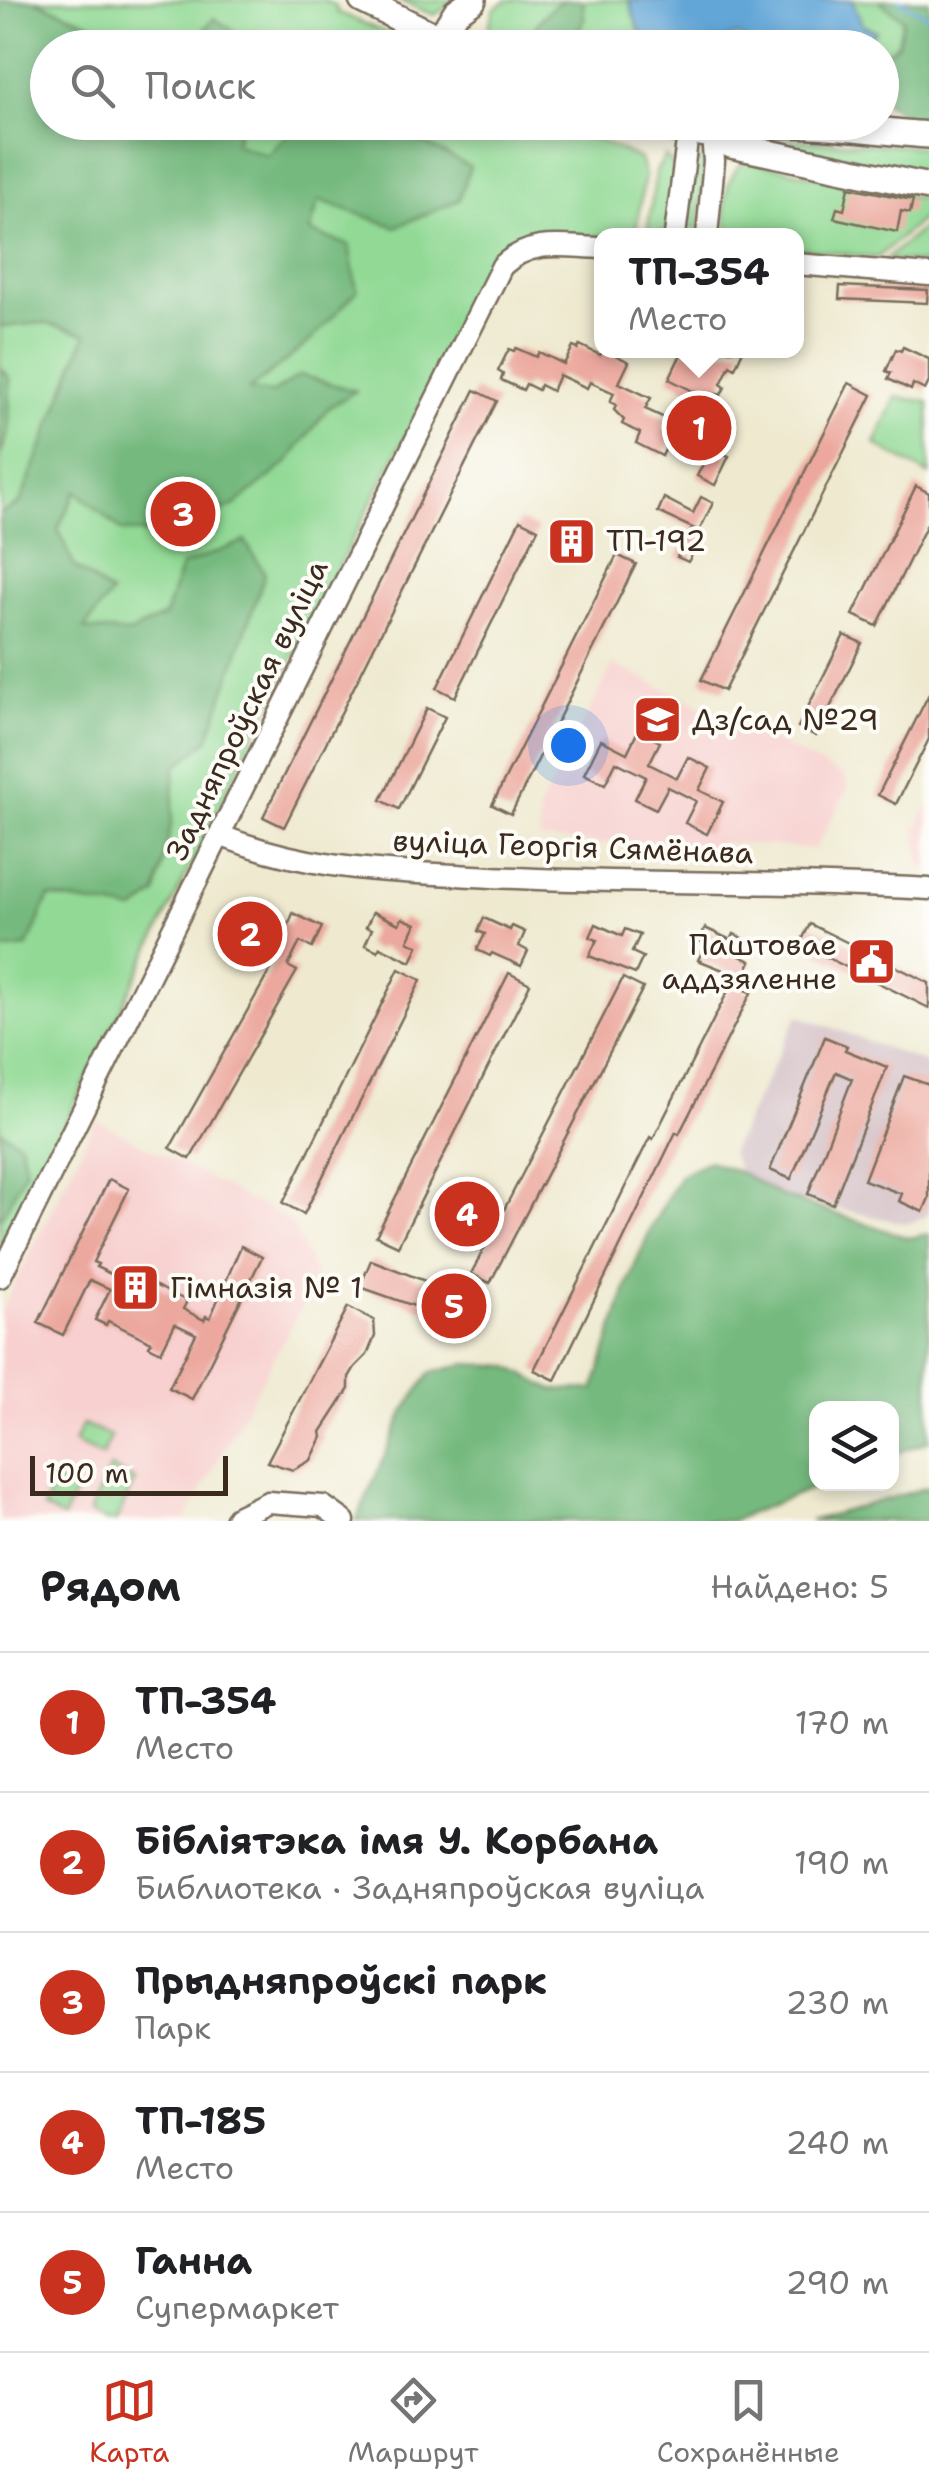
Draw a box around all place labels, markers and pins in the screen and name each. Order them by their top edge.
pin: 1 [666,390,732,466]
pin: 3 [150,476,216,552]
building icon: ТП-192 [545,515,597,567]
place label: ТП-192 [606,520,706,561]
school or university icon: Дз/сад №29 [631,694,683,746]
place label: Дз/сад №29 [692,699,879,740]
pin: 2 [218,896,282,972]
place label: Паштовае аддзяленне [661,924,837,999]
public building icon: Паштовае аддзяленне [846,936,898,988]
pin: 4 [434,1176,500,1252]
building icon: Гімназія № 1 [109,1262,161,1314]
place label: Гімназія № 1 [170,1267,363,1308]
pin: 5 [422,1268,486,1344]

